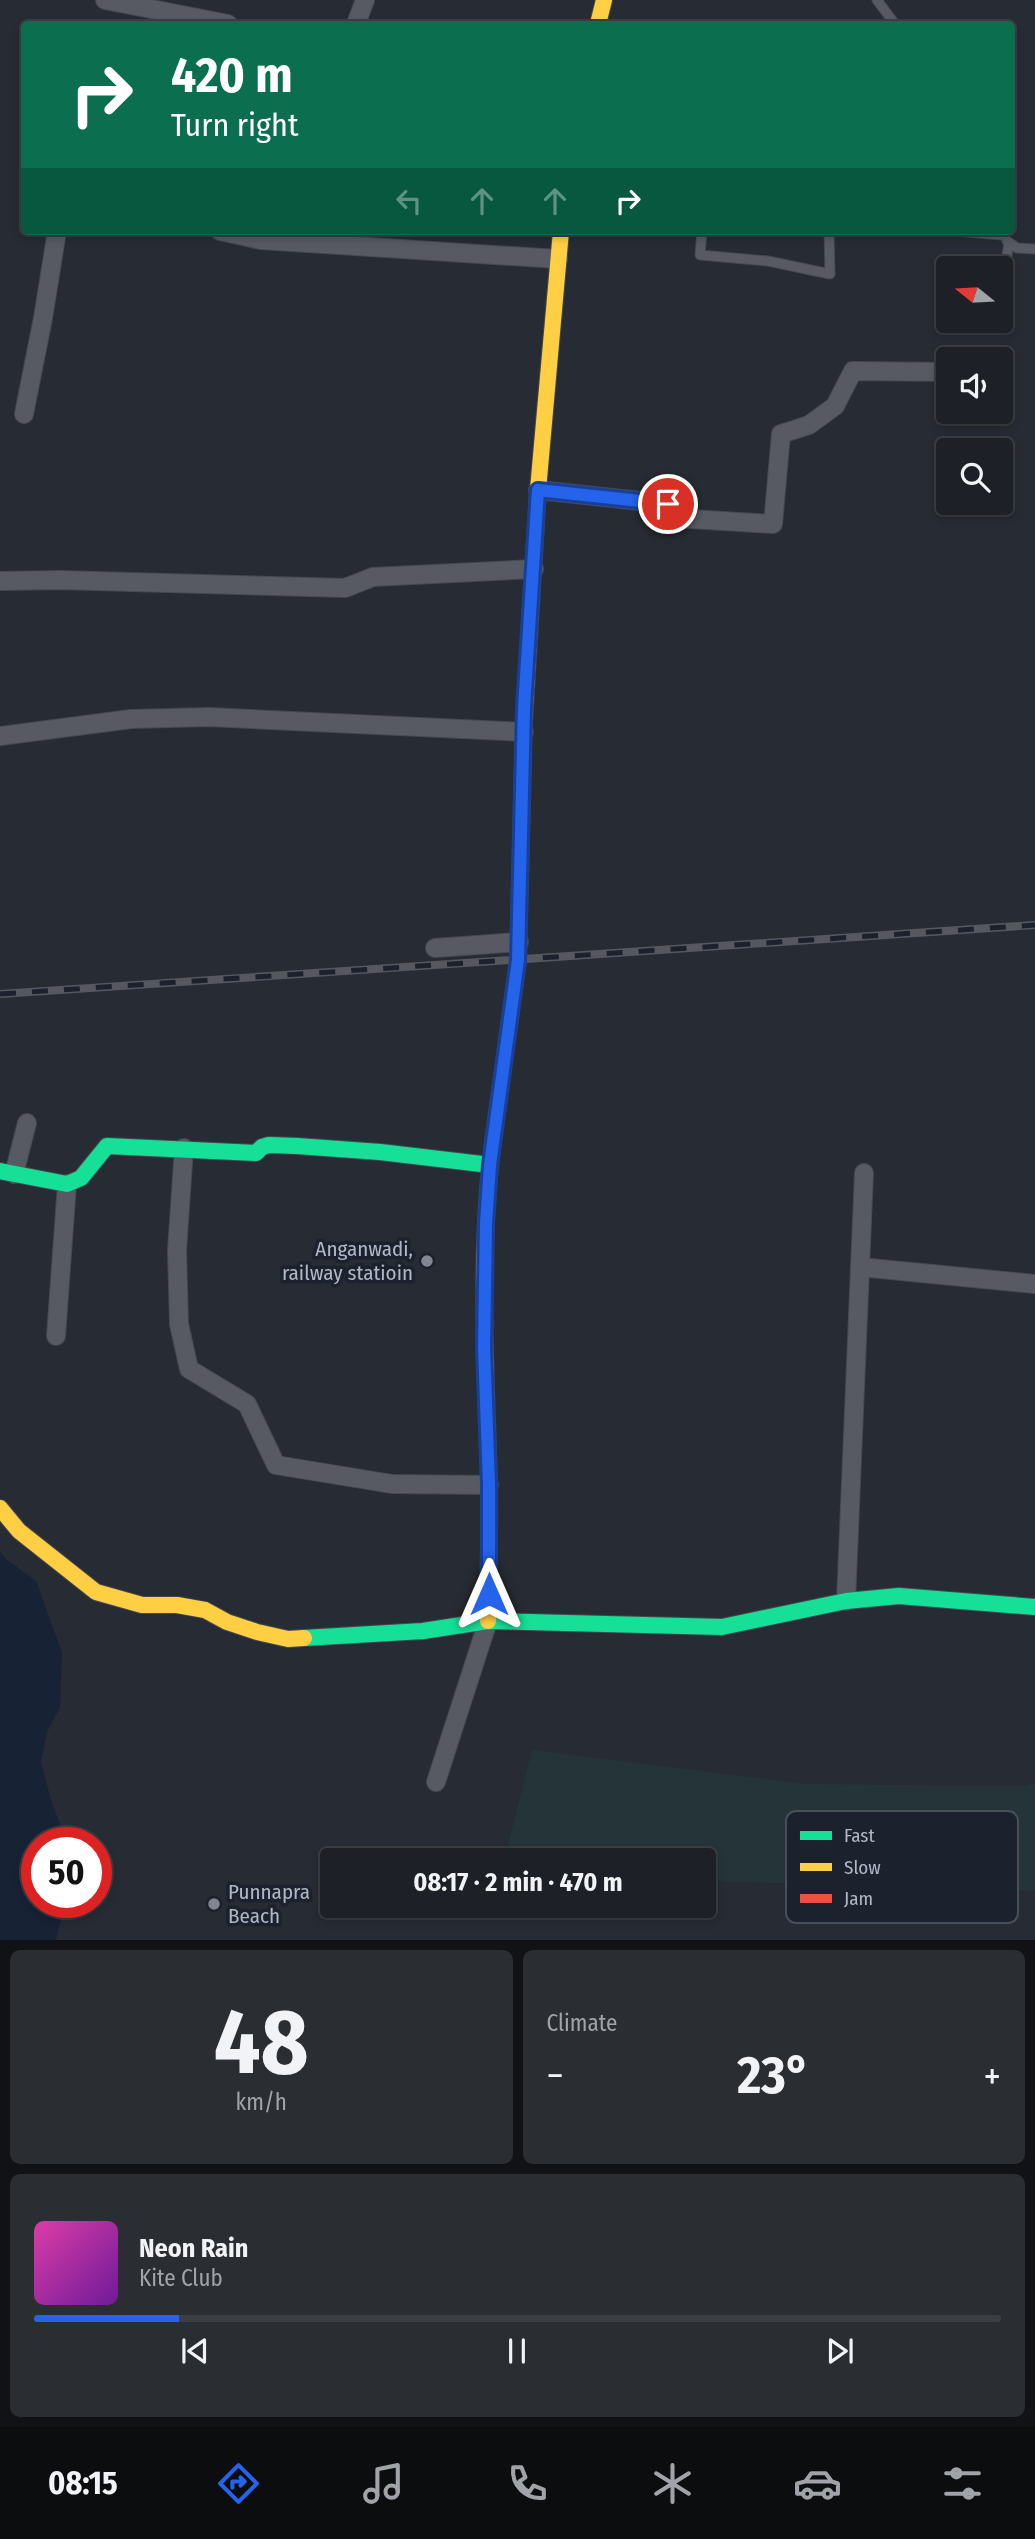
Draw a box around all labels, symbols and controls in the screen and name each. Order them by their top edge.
text: 420 m [171,46,293,105]
icon: right [56,49,147,140]
text: Turn right [171,106,298,144]
icon: left [390,182,428,220]
icon: ahead [463,182,501,220]
icon: ahead [536,182,574,220]
icon: right [609,182,647,220]
north arrow [936,256,1013,332]
map controls [936,256,1013,515]
button: sound [936,347,1013,424]
button: search [936,438,1013,515]
pin [638,474,698,534]
icon: arrive [649,485,687,523]
place label: Anganwadi, railway statioin [282,1236,413,1286]
marker: Anganwadi, railway statioin [419,1253,435,1269]
position arrow [452,1557,526,1631]
legend [786,1811,1018,1923]
text: Fast [844,1824,875,1847]
speed limit sign: 50 [21,1827,112,1918]
text: Slow [844,1856,881,1879]
text: 08:17 · 2 min · 470 m [413,1867,623,1898]
place label: Punnapra Beach [228,1879,310,1929]
text: Jam [844,1887,873,1910]
marker: Punnapra Beach [206,1896,222,1912]
text: 48 [214,1988,309,2097]
text: Climate [547,2009,617,2037]
text: 23° [737,2044,810,2107]
text: − [547,2053,564,2099]
text: + [984,2053,1001,2099]
text: km/h [236,2088,287,2116]
text: Neon Rain [139,2233,248,2264]
text: Kite Club [139,2264,223,2292]
icon: previous [176,2332,214,2370]
icon: pause [498,2332,536,2370]
icon: next [821,2332,859,2370]
icon: directions [214,2459,263,2508]
icon: music [359,2459,408,2508]
icon: phone [503,2459,552,2508]
icon: climate [648,2459,697,2508]
icon: car [793,2459,842,2508]
icon: filters [938,2459,987,2508]
text: 08:15 [48,2464,118,2502]

